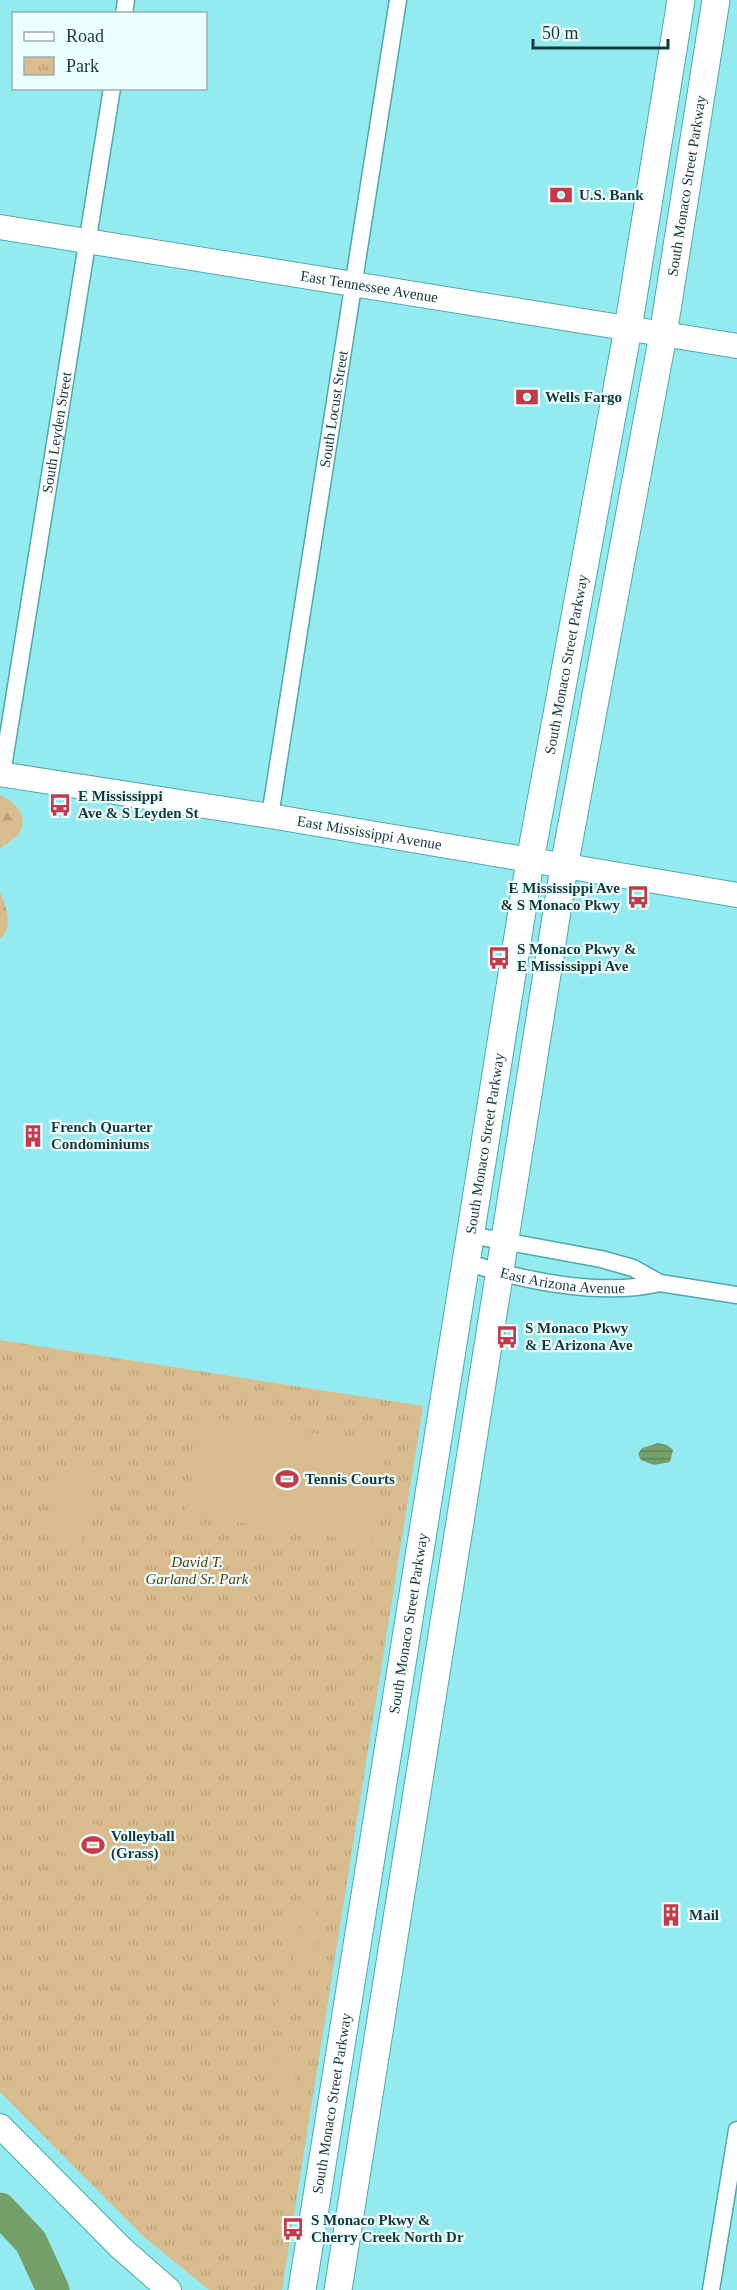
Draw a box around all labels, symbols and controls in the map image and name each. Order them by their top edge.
legend [12,12,207,90]
scale bar [533,12,668,50]
text: 50 m [542,23,579,43]
text: Road [66,26,104,46]
text: Park [66,56,99,76]
street label: South Monaco Street Parkway [664,94,709,277]
bank icon: U.S. Bank [548,182,574,208]
place label: U.S. Bank [579,187,644,203]
street label: East Tennessee Avenue [299,268,440,306]
street label: South Locust Street [317,348,351,469]
street label: South Leyden Street [39,370,75,494]
bank icon: Wells Fargo [514,384,540,410]
place label: Wells Fargo [545,389,622,405]
street label: South Monaco Street Parkway [542,572,591,756]
place label: E Mississippi Ave & S Leyden St [78,788,199,821]
bus stop icon: E Mississippi Ave & S Leyden St [47,792,73,818]
street label: East Mississippi Avenue [296,813,443,853]
place label: E Mississippi Ave & S Monaco Pkwy [500,880,620,913]
bus stop icon: E Mississippi Ave & S Monaco Pkwy [625,884,651,910]
place label: S Monaco Pkwy & E Mississippi Ave [517,941,637,974]
bus stop icon: S Monaco Pkwy & E Mississippi Ave [486,945,512,971]
street label: South Monaco Street Parkway [463,1051,507,1235]
place label: French Quarter Condominiums [51,1119,153,1152]
building icon: French Quarter Condominiums [20,1123,46,1149]
street label: East Arizona Avenue [499,1265,626,1296]
place label: S Monaco Pkwy & E Arizona Ave [525,1320,633,1353]
bus stop icon: S Monaco Pkwy & E Arizona Ave [494,1324,520,1350]
sports icon: Tennis Courts [274,1466,300,1492]
place label: Tennis Courts [305,1471,395,1487]
street label: South Monaco Street Parkway [386,1531,431,1715]
park label: David T. Garland Sr. Park [146,1554,249,1587]
place label: Volleyball (Grass) [111,1828,175,1862]
sports icon: Volleyball (Grass) [80,1832,106,1858]
building icon: Mail [658,1902,684,1928]
place label: Mail [689,1907,719,1923]
street label: South Monaco Street Parkway [309,2011,354,2195]
place label: S Monaco Pkwy & Cherry Creek North Dr [311,2212,464,2245]
bus stop icon: S Monaco Pkwy & Cherry Creek North Dr [280,2216,306,2242]

